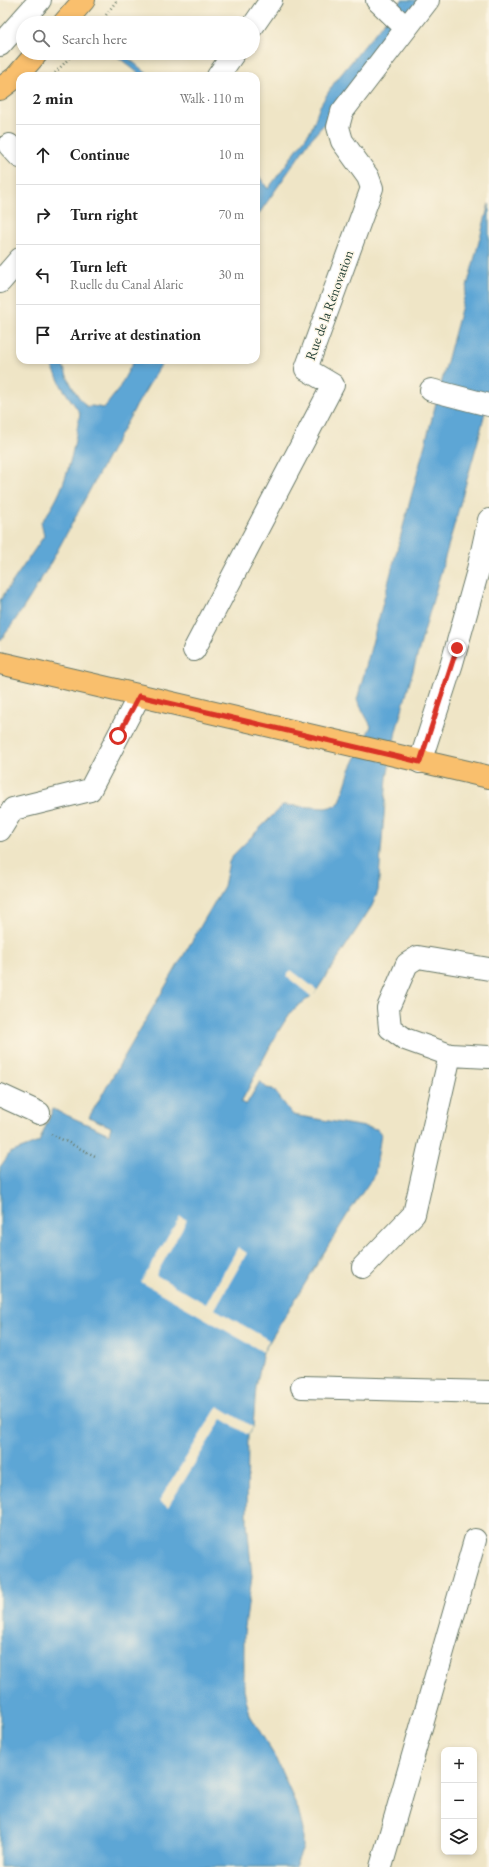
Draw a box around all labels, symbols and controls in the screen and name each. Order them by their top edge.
search box [16,16,260,60]
icon: search [30,27,52,49]
text: Search here [62,29,127,48]
text: 2 min [32,87,73,109]
text: Walk · 110 m [180,90,244,107]
icon: ahead [32,144,54,166]
text: Continue [70,145,130,164]
text: 10 m [219,146,244,163]
icon: right [32,204,54,226]
text: Turn right [70,205,138,224]
text: 70 m [219,206,244,223]
street label: Rue de la Rénovation [301,247,357,363]
text: Turn left [70,257,127,276]
icon: left [32,264,54,286]
text: 30 m [219,266,244,283]
text: Ruelle du Canal Alaric [70,276,183,293]
icon: arrive [32,324,54,346]
text: Arrive at destination [70,325,201,344]
route end [448,639,466,657]
route start [109,727,127,745]
map controls [441,1747,477,1855]
button: + [441,1747,477,1783]
button: − [441,1783,477,1819]
button: layers [441,1819,477,1855]

